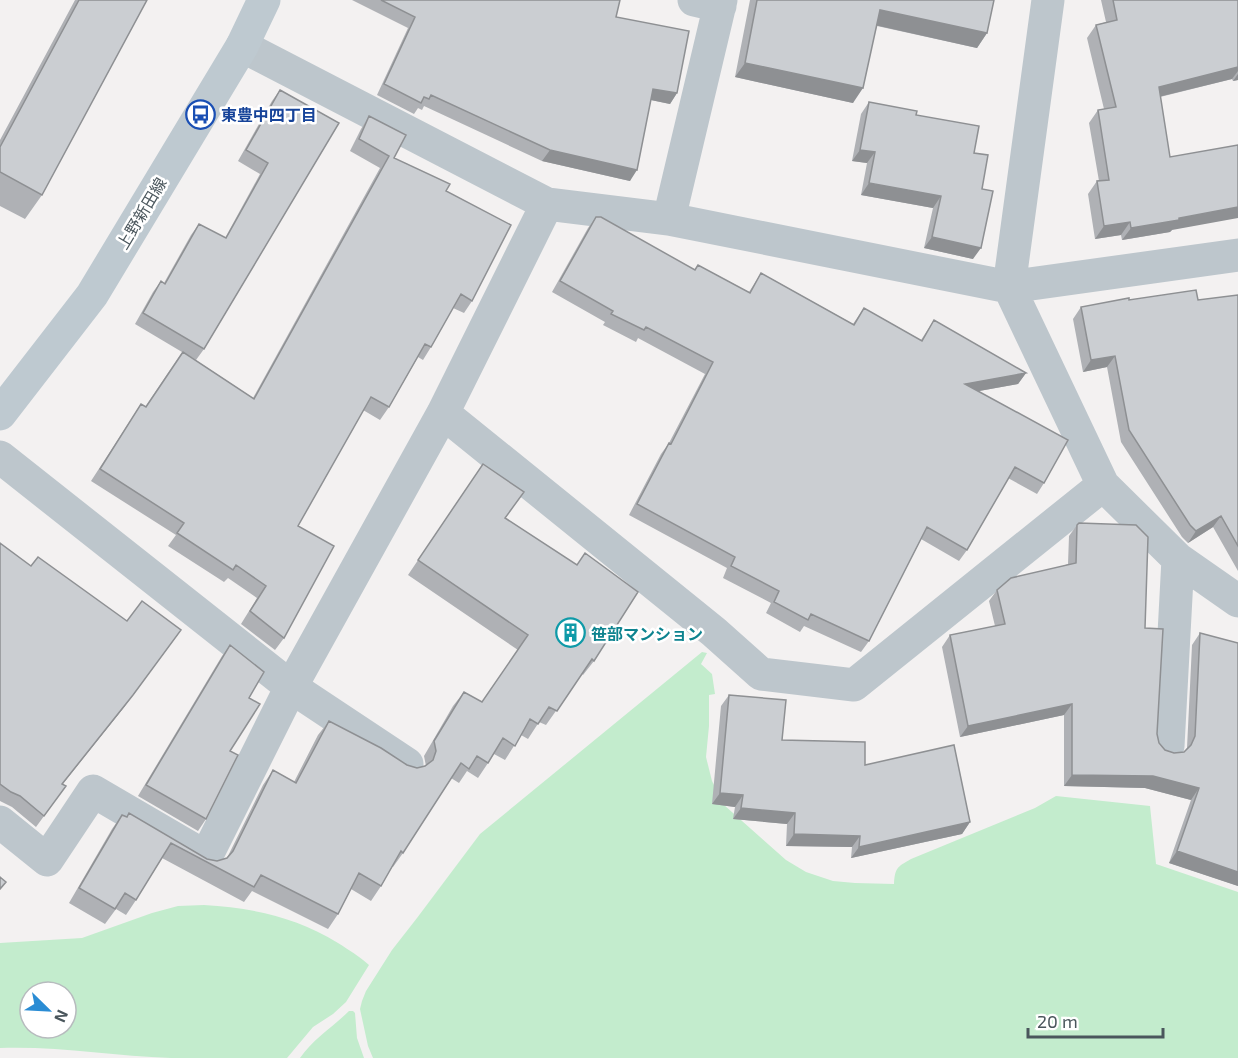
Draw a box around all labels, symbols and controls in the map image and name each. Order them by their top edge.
bus stop icon: 東豊中四丁目 [184,98,216,130]
place label: 東豊中四丁目 [221,105,317,124]
street label: 上野新田線 [112,174,170,252]
building icon: 笹部マンション [554,617,586,649]
place label: 笹部マンション [591,624,703,643]
north arrow [18,980,78,1040]
scale bar [1028,1001,1163,1039]
text: N [51,1007,73,1025]
text: 20 m [1037,1010,1078,1032]

